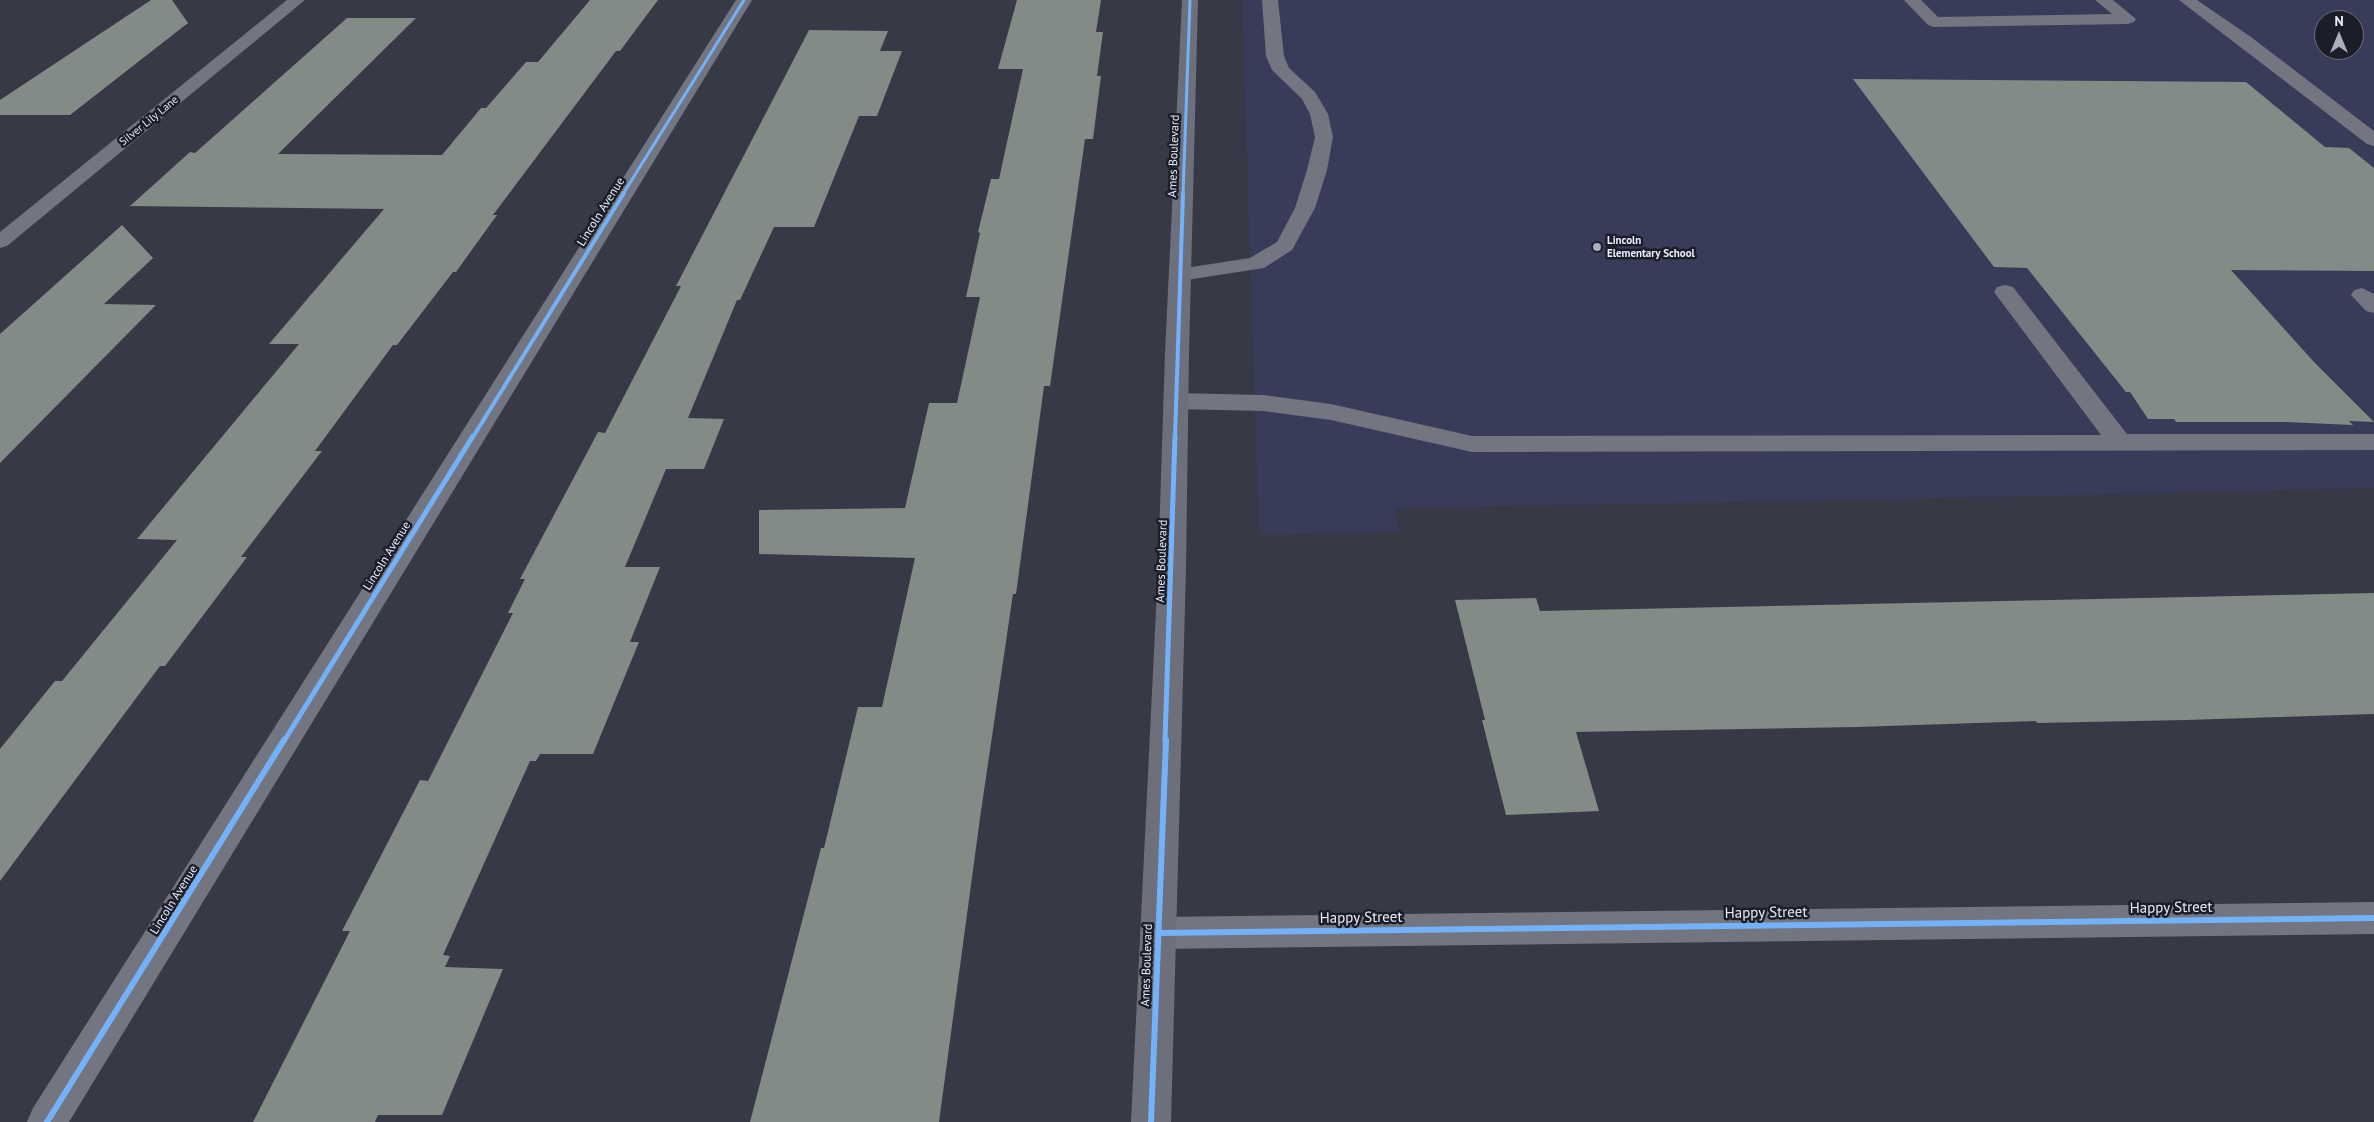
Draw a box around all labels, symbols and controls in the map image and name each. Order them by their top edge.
north arrow [2314,10,2364,60]
text: N [2334,12,2344,30]
street label: Silver Lily Lane [117,93,181,149]
street label: Ames Boulevard [1165,114,1183,198]
street label: Lincoln Avenue [574,175,628,249]
place label: Lincoln Elementary School [1607,234,1695,260]
marker: Lincoln Elementary School [1591,241,1603,253]
street label: Lincoln Avenue [360,519,414,593]
street label: Ames Boulevard [1153,519,1171,603]
street label: Lincoln Avenue [147,863,201,937]
street label: Happy Street [2129,898,2213,918]
street label: Happy Street [1724,903,1808,923]
street label: Happy Street [1319,908,1403,928]
street label: Ames Boulevard [1138,923,1156,1007]

